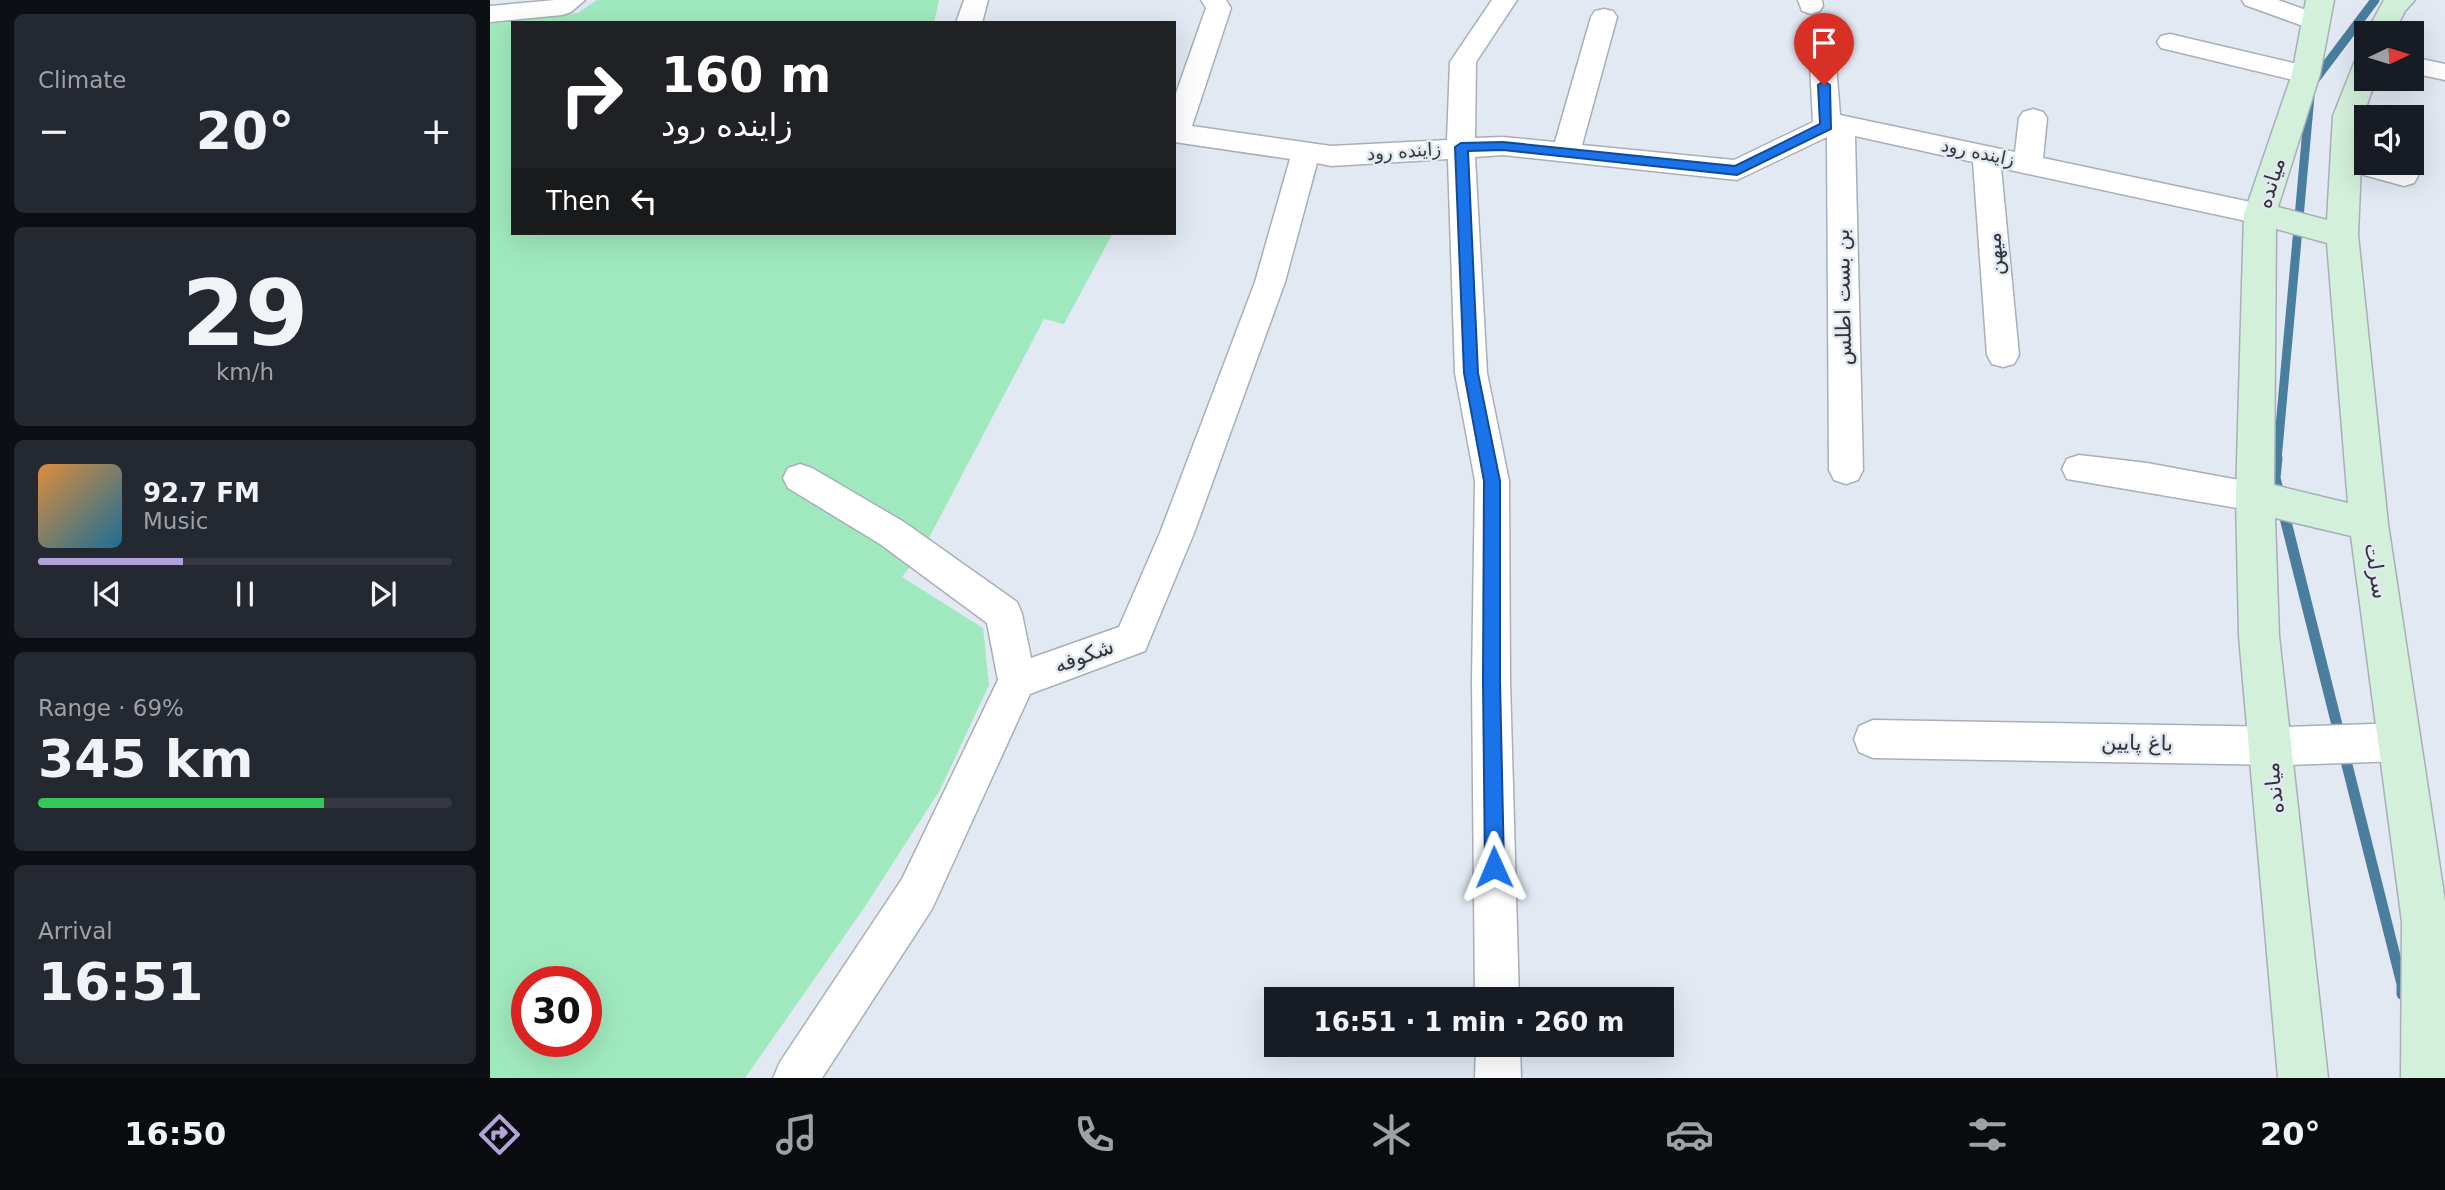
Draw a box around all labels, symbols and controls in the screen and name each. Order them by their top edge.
pin [1794,13,1854,85]
north arrow [2354,21,2424,91]
map controls [2354,21,2424,175]
icon: arrive [1805,24,1843,62]
text: 160 m [661,47,831,104]
icon: right [546,49,637,140]
text: Climate [38,67,127,93]
text: 20° [196,101,294,161]
button: sound [2354,105,2424,175]
text: زاینده رود [661,106,793,144]
text: − [38,109,70,153]
text: + [420,109,452,153]
street label: زاینده رود [1939,134,2016,171]
street label: زاینده رود [1366,138,1442,165]
street label: میانده [2252,155,2290,211]
icon: left [625,182,663,220]
text: Then [546,186,611,216]
street label: بن بست اطلس [1830,228,1856,366]
street label: میهن [1981,231,2009,277]
text: 29 [182,261,308,366]
text: km/h [216,359,274,385]
text: 92.7 FM [143,478,260,508]
text: Music [143,508,208,534]
street label: سرلت [2360,541,2392,601]
icon: previous [88,575,126,613]
icon: pause [226,575,264,613]
icon: next [364,575,402,613]
street label: شکوفه [1051,634,1117,678]
text: Range · 69% [38,695,184,721]
text: 345 km [38,729,253,789]
street label: باغ پایین [2101,730,2173,756]
street label: میانده [2259,761,2289,815]
position arrow [1457,830,1531,904]
text: Arrival [38,918,113,944]
text: 16:51 [38,952,204,1012]
speed limit sign: 30 [511,966,602,1057]
text: 16:51 · 1 min · 260 m [1314,1007,1624,1037]
icon: directions [475,1110,524,1159]
icon: music [772,1110,821,1159]
icon: phone [1070,1110,1119,1159]
icon: climate [1367,1110,1416,1159]
icon: car [1665,1110,1714,1159]
icon: filters [1963,1110,2012,1159]
text: 16:50 [124,1115,226,1153]
text: 20° [2260,1115,2321,1153]

